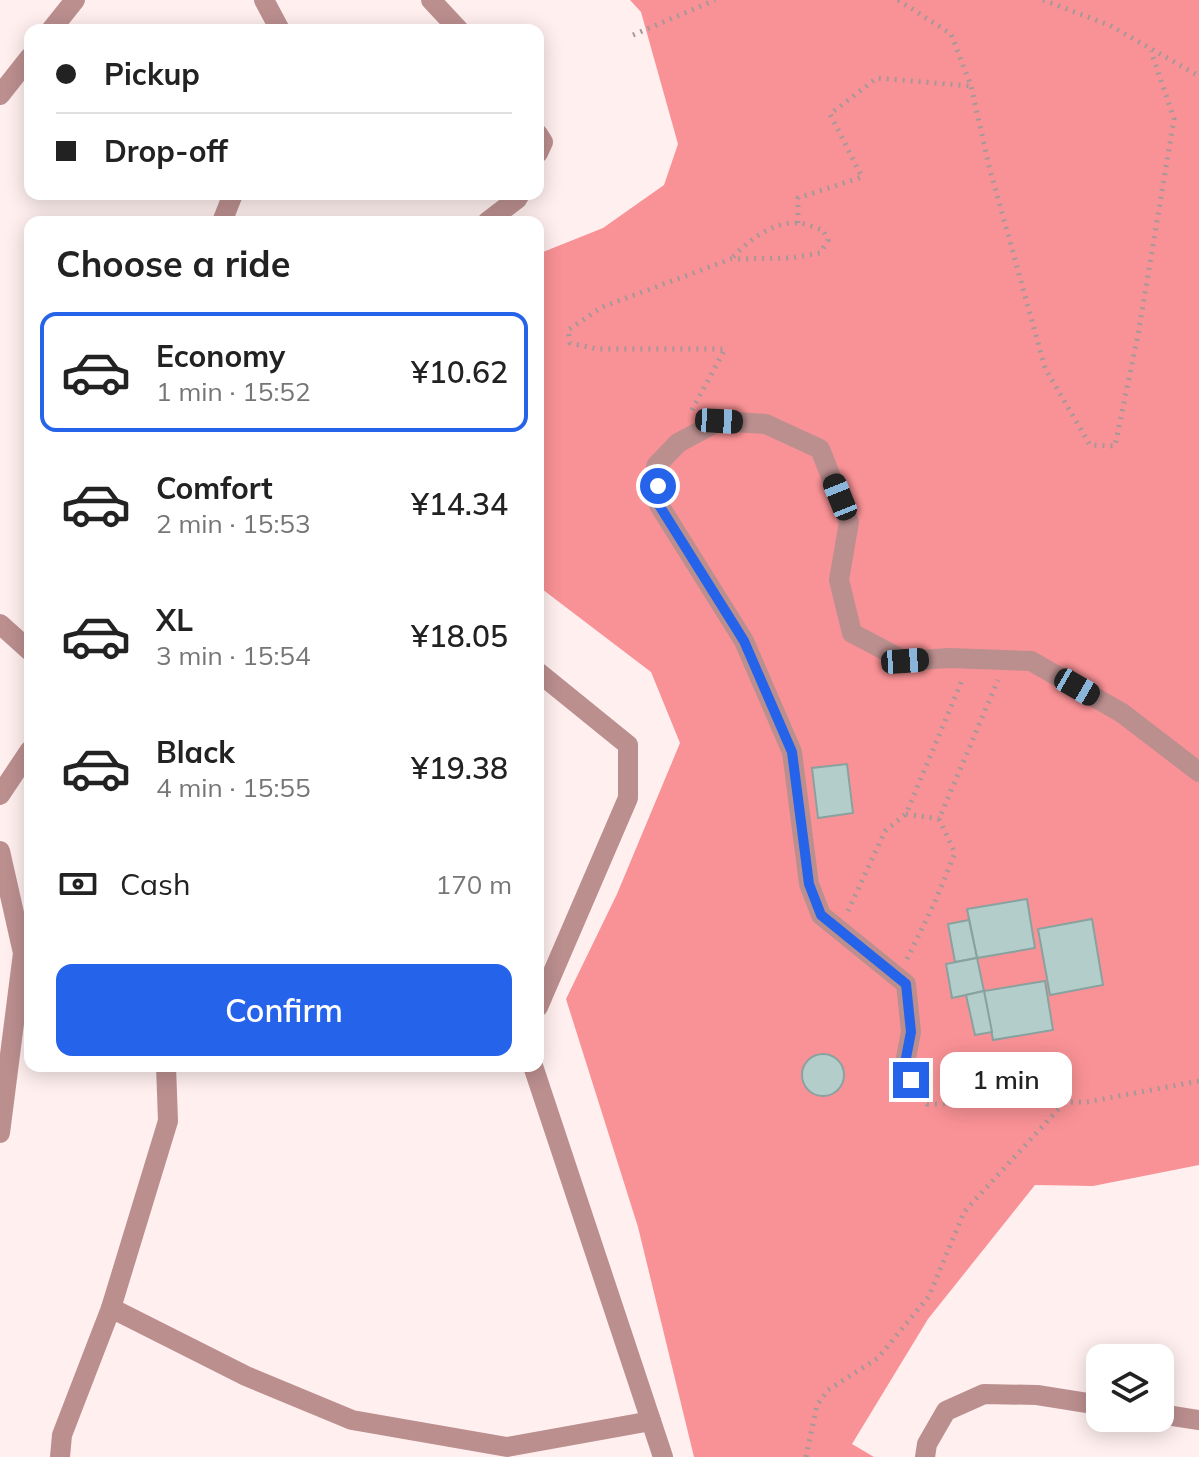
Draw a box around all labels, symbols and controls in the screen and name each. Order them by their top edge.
text: Pickup [104,55,200,93]
text: Drop-off [104,132,228,170]
text: Choose a ride [56,241,290,286]
icon: car [60,336,132,408]
text: Economy [156,337,285,375]
text: ¥10.62 [411,353,508,391]
text: 1 min · 15:52 [156,375,311,408]
car [694,408,744,434]
icon: car [60,468,132,540]
route start [640,468,676,504]
text: Comfort [156,469,273,507]
car [820,470,860,524]
text: ¥14.34 [411,485,508,523]
text: 2 min · 15:53 [156,507,311,540]
icon: car [60,600,132,672]
text: XL [156,601,193,639]
text: ¥18.05 [411,617,508,655]
text: 3 min · 15:54 [156,639,311,672]
car [880,647,930,675]
car [1050,665,1104,709]
icon: car [60,732,132,804]
text: Black [156,733,235,771]
text: ¥19.38 [411,749,508,787]
text: 4 min · 15:55 [156,771,311,804]
icon: cash [56,862,100,906]
text: Cash [120,865,191,903]
text: 170 m [436,868,512,901]
button: Confirm [56,964,512,1056]
callout: 1 min [939,1052,1071,1108]
route end [893,1062,929,1098]
text: 1 min [972,1063,1040,1096]
map controls [1086,1344,1174,1432]
button: layers [1086,1344,1174,1432]

